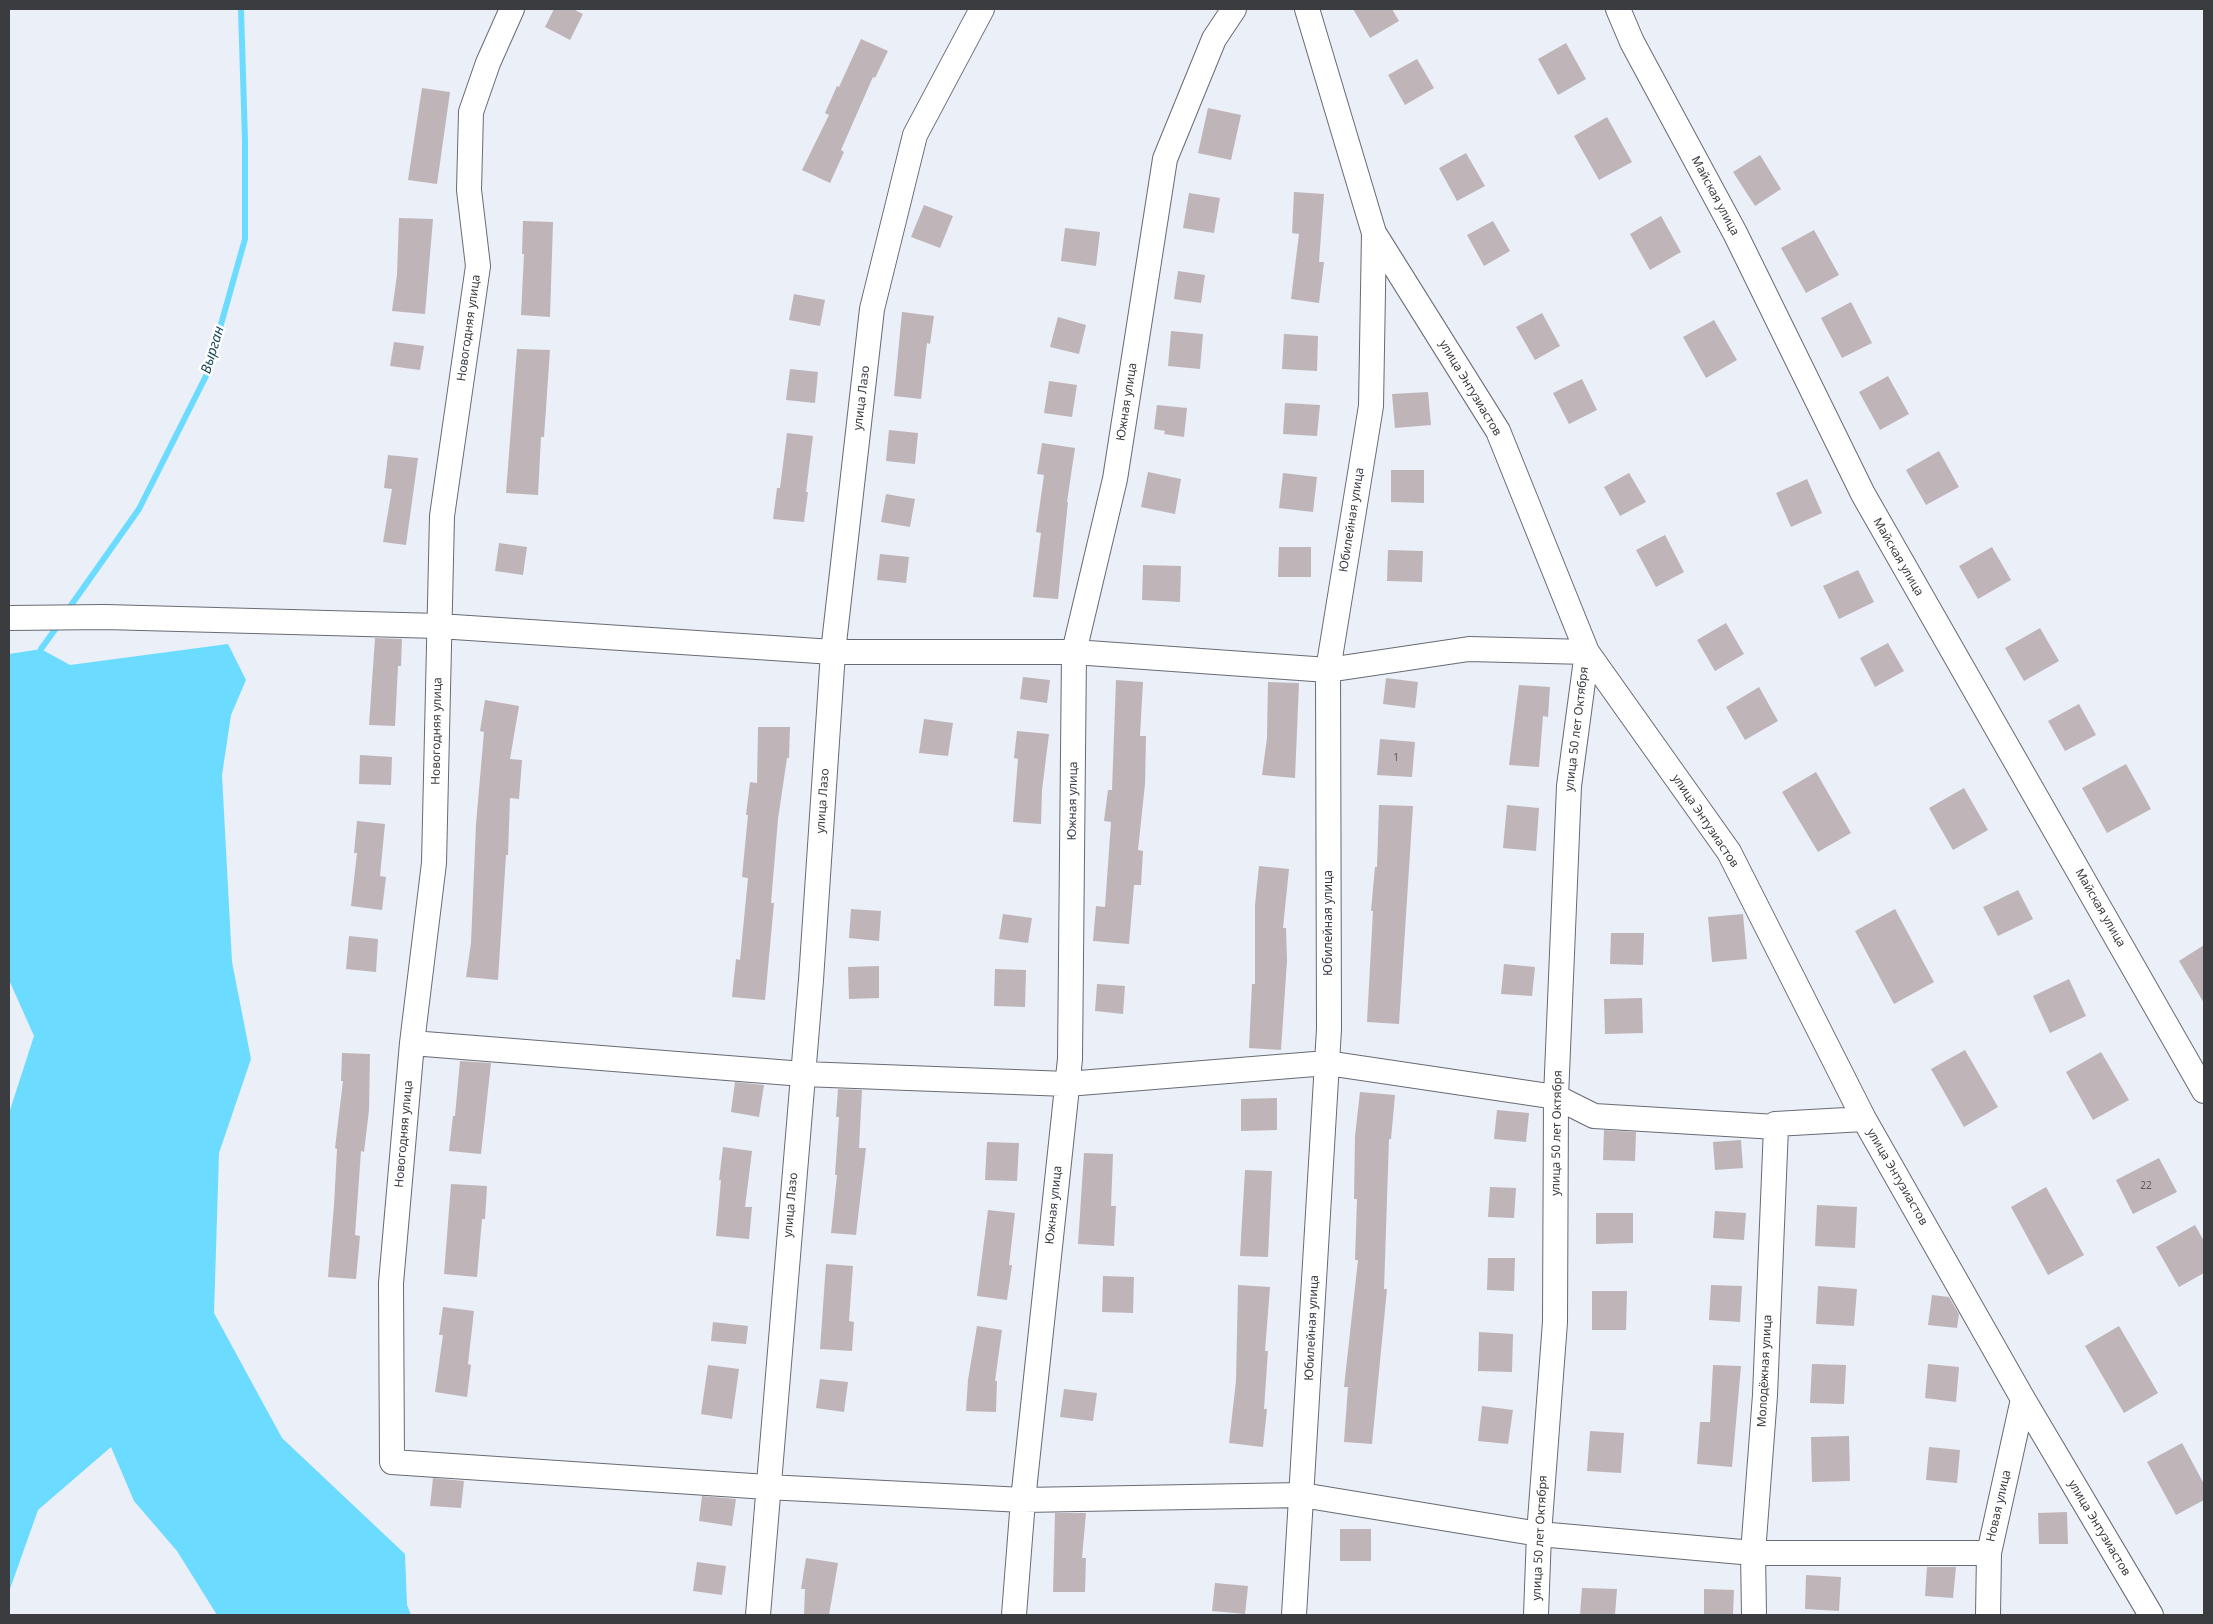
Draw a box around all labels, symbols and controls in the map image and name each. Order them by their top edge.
street label: Майская улица [1688,154,1742,238]
street label: Новогодняя улица [454,274,484,382]
water label: Вырган [198,324,228,376]
street label: улица Энтузиастов [1436,337,1504,439]
street label: Южная улица [1114,362,1140,442]
street label: улица Лазо [851,365,873,431]
street label: Юбилейная улица [1337,467,1367,573]
street label: Майская улица [1870,515,1926,599]
street label: улица 50 лет Октября [1562,666,1592,792]
street label: Новогодняя улица [429,677,445,785]
house number: 1 [1393,752,1399,764]
street label: Южная улица [1065,761,1081,841]
street label: улица Лазо [814,768,832,834]
street label: улица Энтузиастов [1668,772,1742,870]
street label: Майская улица [2072,866,2128,950]
street label: Юбилейная улица [1322,870,1336,976]
street label: улица 50 лет Октября [1549,1070,1565,1196]
street label: Новогодняя улица [392,1080,416,1188]
street label: улица Энтузиастов [1863,1126,1931,1228]
street label: Южная улица [1043,1165,1065,1245]
street label: улица Лазо [781,1172,801,1238]
house number: 22 [2140,1180,2152,1192]
street label: Юбилейная улица [1302,1275,1322,1381]
street label: Молодёжная улица [1755,1314,1775,1428]
street label: Новая улица [1984,1469,2014,1543]
street label: улица 50 лет Октября [1530,1475,1550,1601]
street label: улица Энтузиастов [2065,1477,2133,1579]

